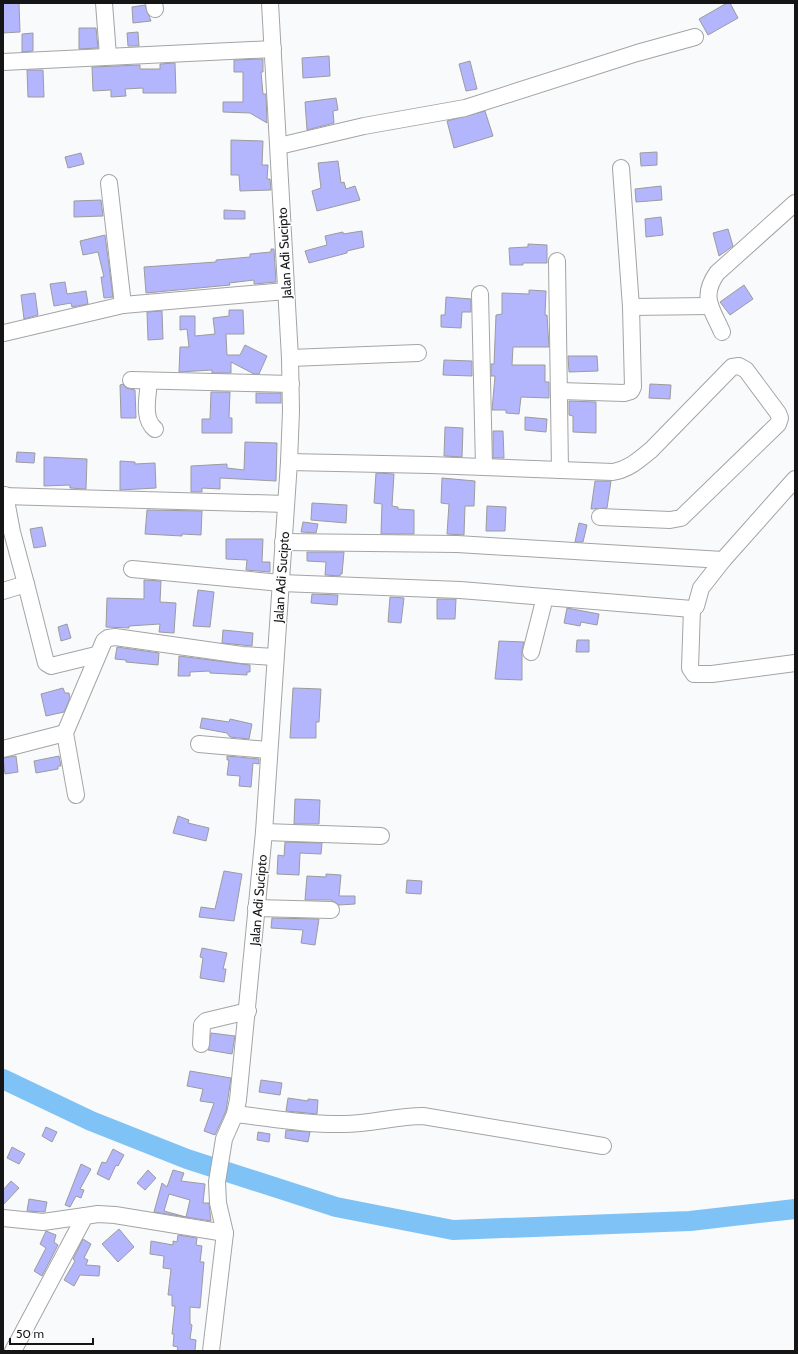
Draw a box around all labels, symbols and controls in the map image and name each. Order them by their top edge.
street label: Jalan Adi Sucipto [274,207,294,300]
street label: Jalan Adi Sucipto [270,531,292,624]
street label: Jalan Adi Sucipto [246,854,270,947]
scale bar [10,1320,93,1346]
text: 50 m [16,1326,44,1341]

